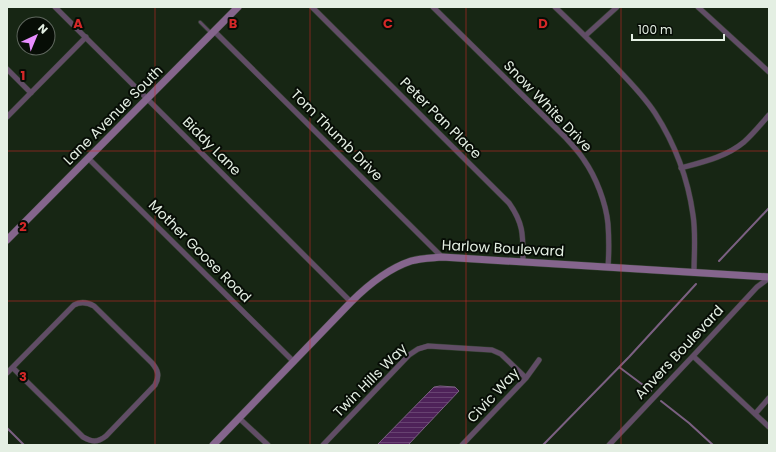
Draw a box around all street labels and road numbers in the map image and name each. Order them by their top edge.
street label: Snow White Drive [499,56,597,156]
street label: Lane Avenue South [59,61,167,169]
street label: Peter Pan Place [396,73,486,163]
street label: Tom Thumb Drive [286,84,388,186]
street label: Biddy Lane [178,112,246,180]
street label: Mother Goose Road [144,195,256,307]
street label: Harlow Boulevard [441,235,565,261]
street label: Anvers Boulevard [630,301,728,403]
street label: Twin Hills Way [329,338,412,421]
street label: Civic Way [462,363,524,427]

